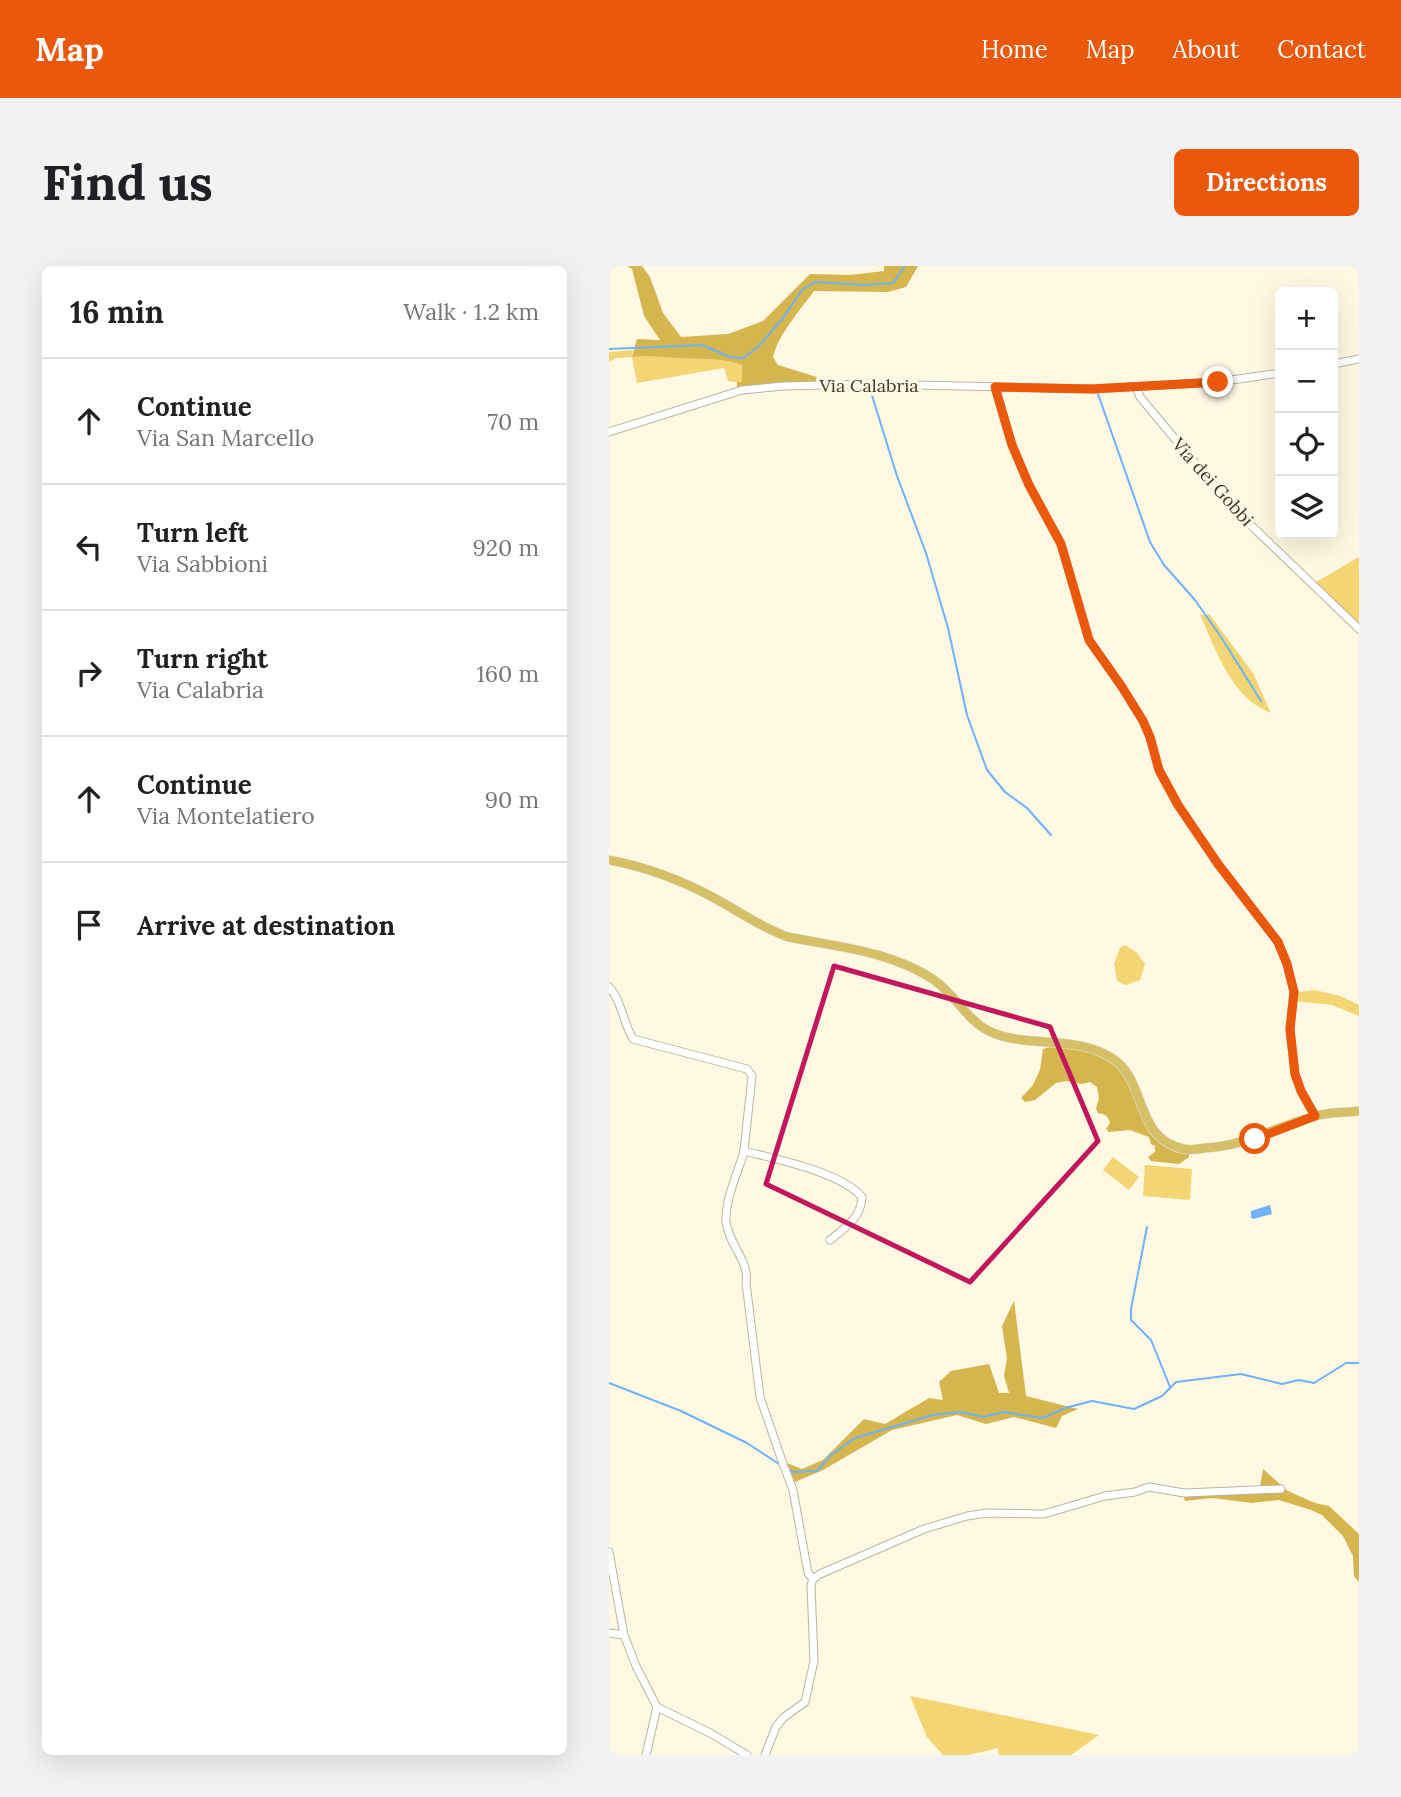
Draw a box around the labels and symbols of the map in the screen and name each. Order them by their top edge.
route end [1202,366,1233,397]
street label: Via Calabria [818,374,919,397]
street label: Via dei Gobbi [1167,432,1259,531]
route start [1239,1123,1270,1154]

